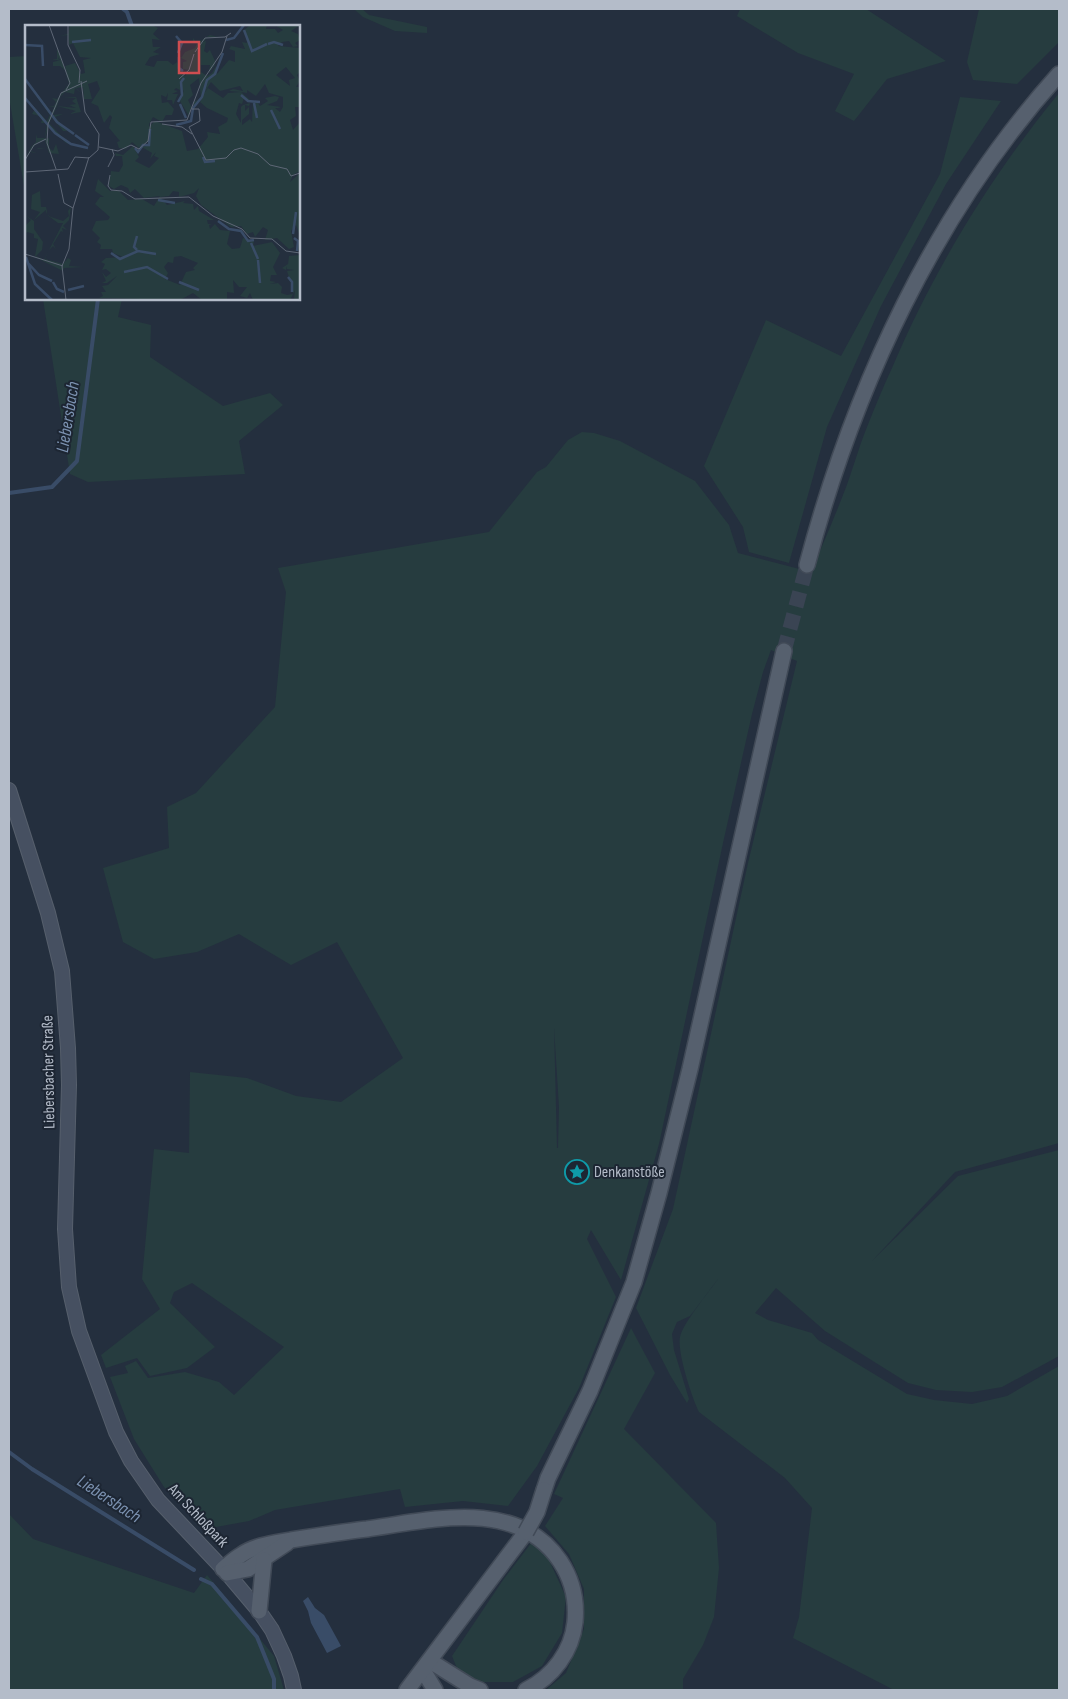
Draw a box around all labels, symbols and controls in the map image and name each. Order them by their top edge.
inset map [25,25,300,300]
water label: Liebersbach [52,380,84,454]
street label: Liebersbacher Straße [39,1015,59,1129]
place icon: Denkanstöße [564,1159,590,1185]
place label: Denkanstöße [594,1163,665,1182]
water label: Liebersbach [73,1471,145,1528]
street label: Am Schloßpark [163,1480,232,1552]

